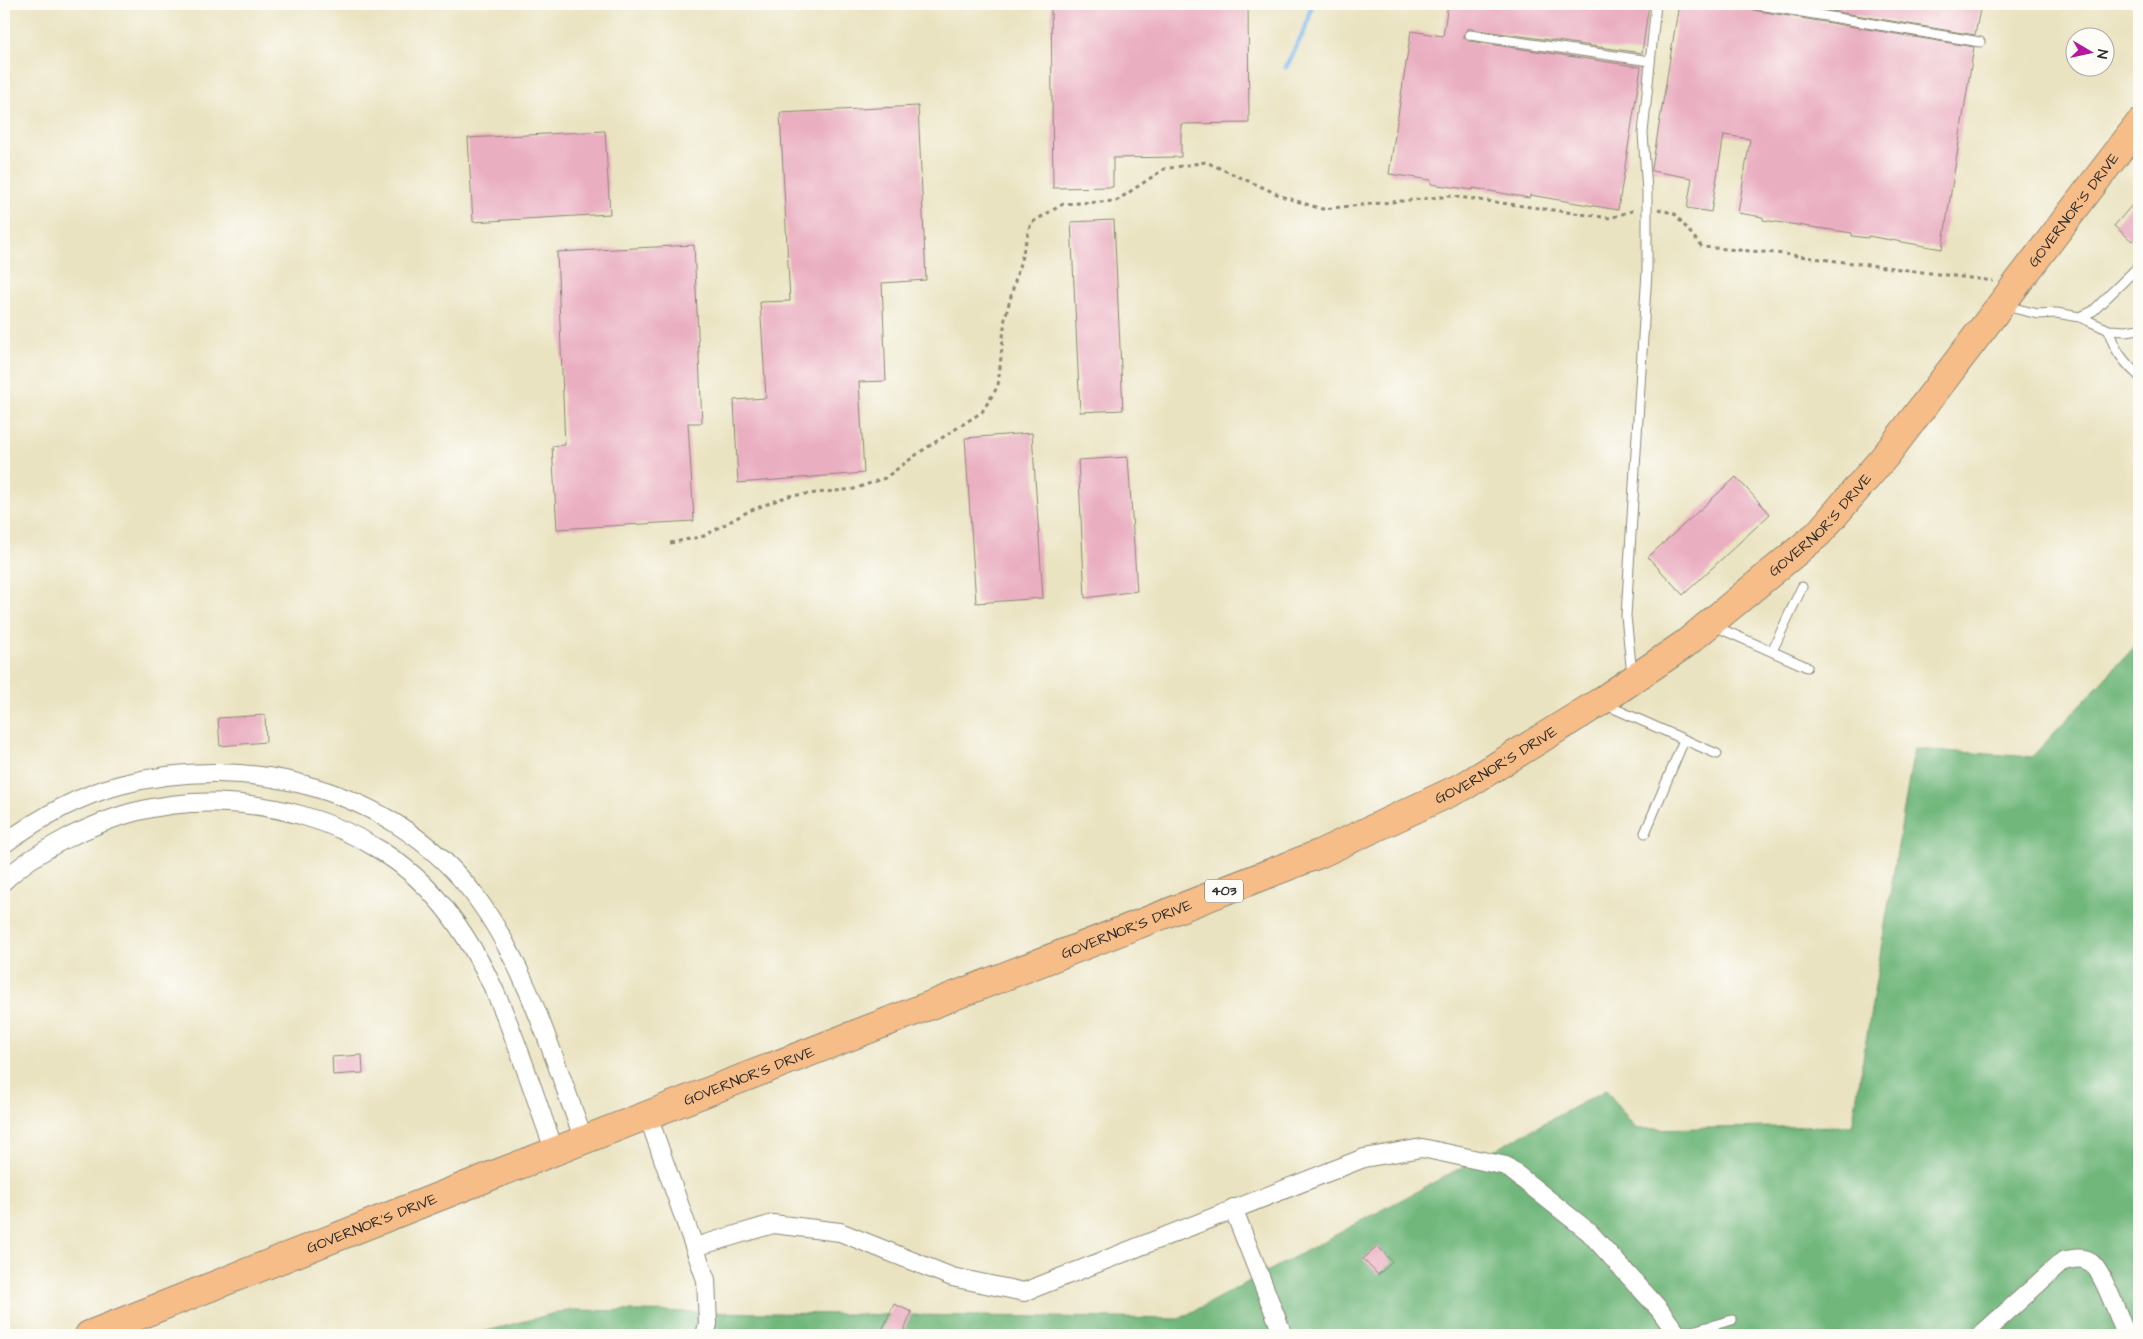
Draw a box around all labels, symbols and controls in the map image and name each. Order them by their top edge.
north arrow [2066,28,2116,78]
text: N [2091,48,2112,60]
street label: GOVERNOR'S DRIVE [2023,148,2124,271]
street label: GOVERNOR'S DRIVE [1764,469,1876,581]
street label: GOVERNOR'S DRIVE [1431,721,1561,809]
road number: 403 [1205,879,1243,902]
street label: GOVERNOR'S DRIVE [1058,894,1195,964]
street label: GOVERNOR'S DRIVE [680,1041,817,1111]
street label: GOVERNOR'S DRIVE [303,1188,440,1258]

